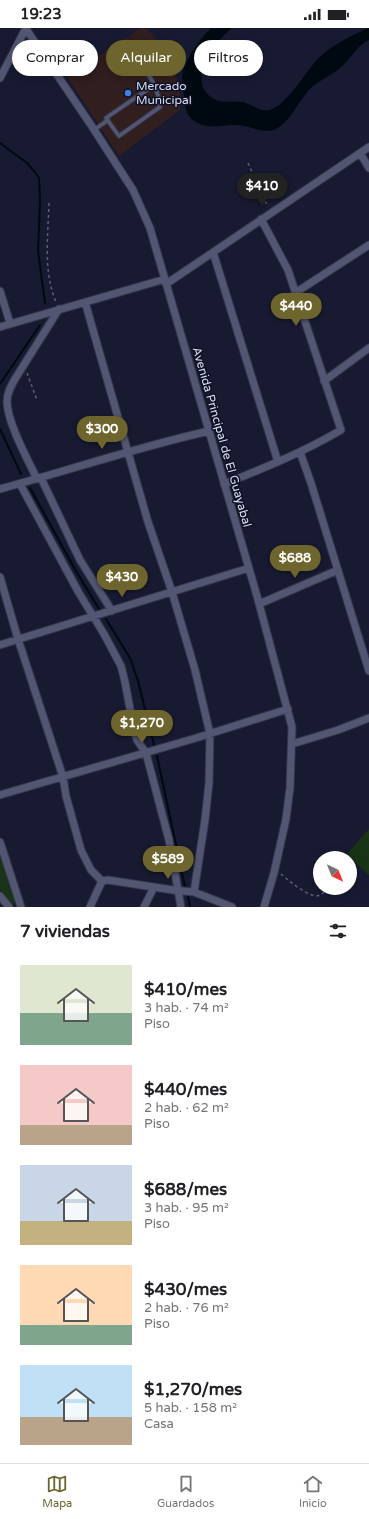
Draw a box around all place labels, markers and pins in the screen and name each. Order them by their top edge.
place label: Mercado Municipal [136,79,192,107]
marker: Mercado Municipal [123,88,133,98]
pin: $410 [238,173,286,207]
pin: $440 [272,293,320,327]
pin: $300 [78,416,126,450]
pin: $688 [271,545,319,579]
pin: $430 [98,564,146,598]
pin: $1,270 [109,710,175,744]
pin: $589 [144,846,192,880]

